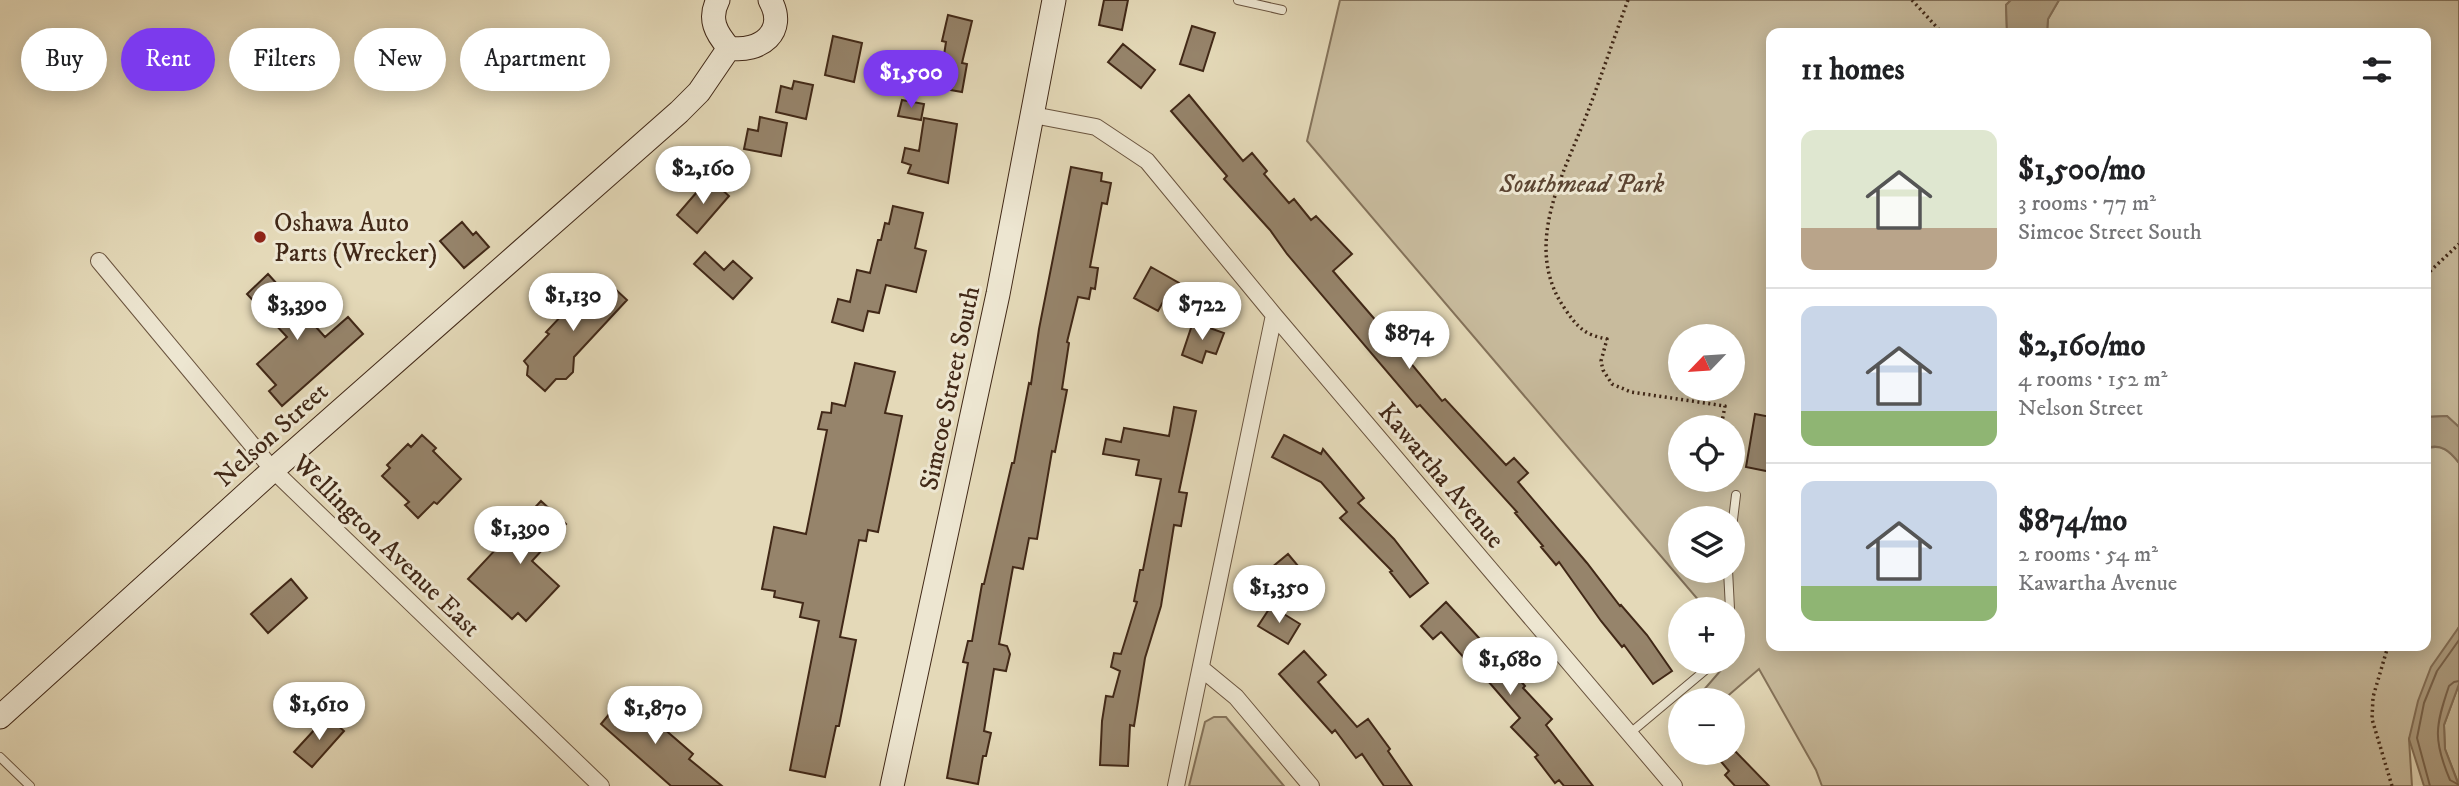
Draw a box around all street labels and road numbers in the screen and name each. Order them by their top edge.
street label: Simcoe Street South [913,283,988,493]
street label: Nelson Street [208,376,336,495]
street label: Kawartha Avenue [1370,396,1511,556]
street label: Wellington Avenue East [284,447,487,644]

